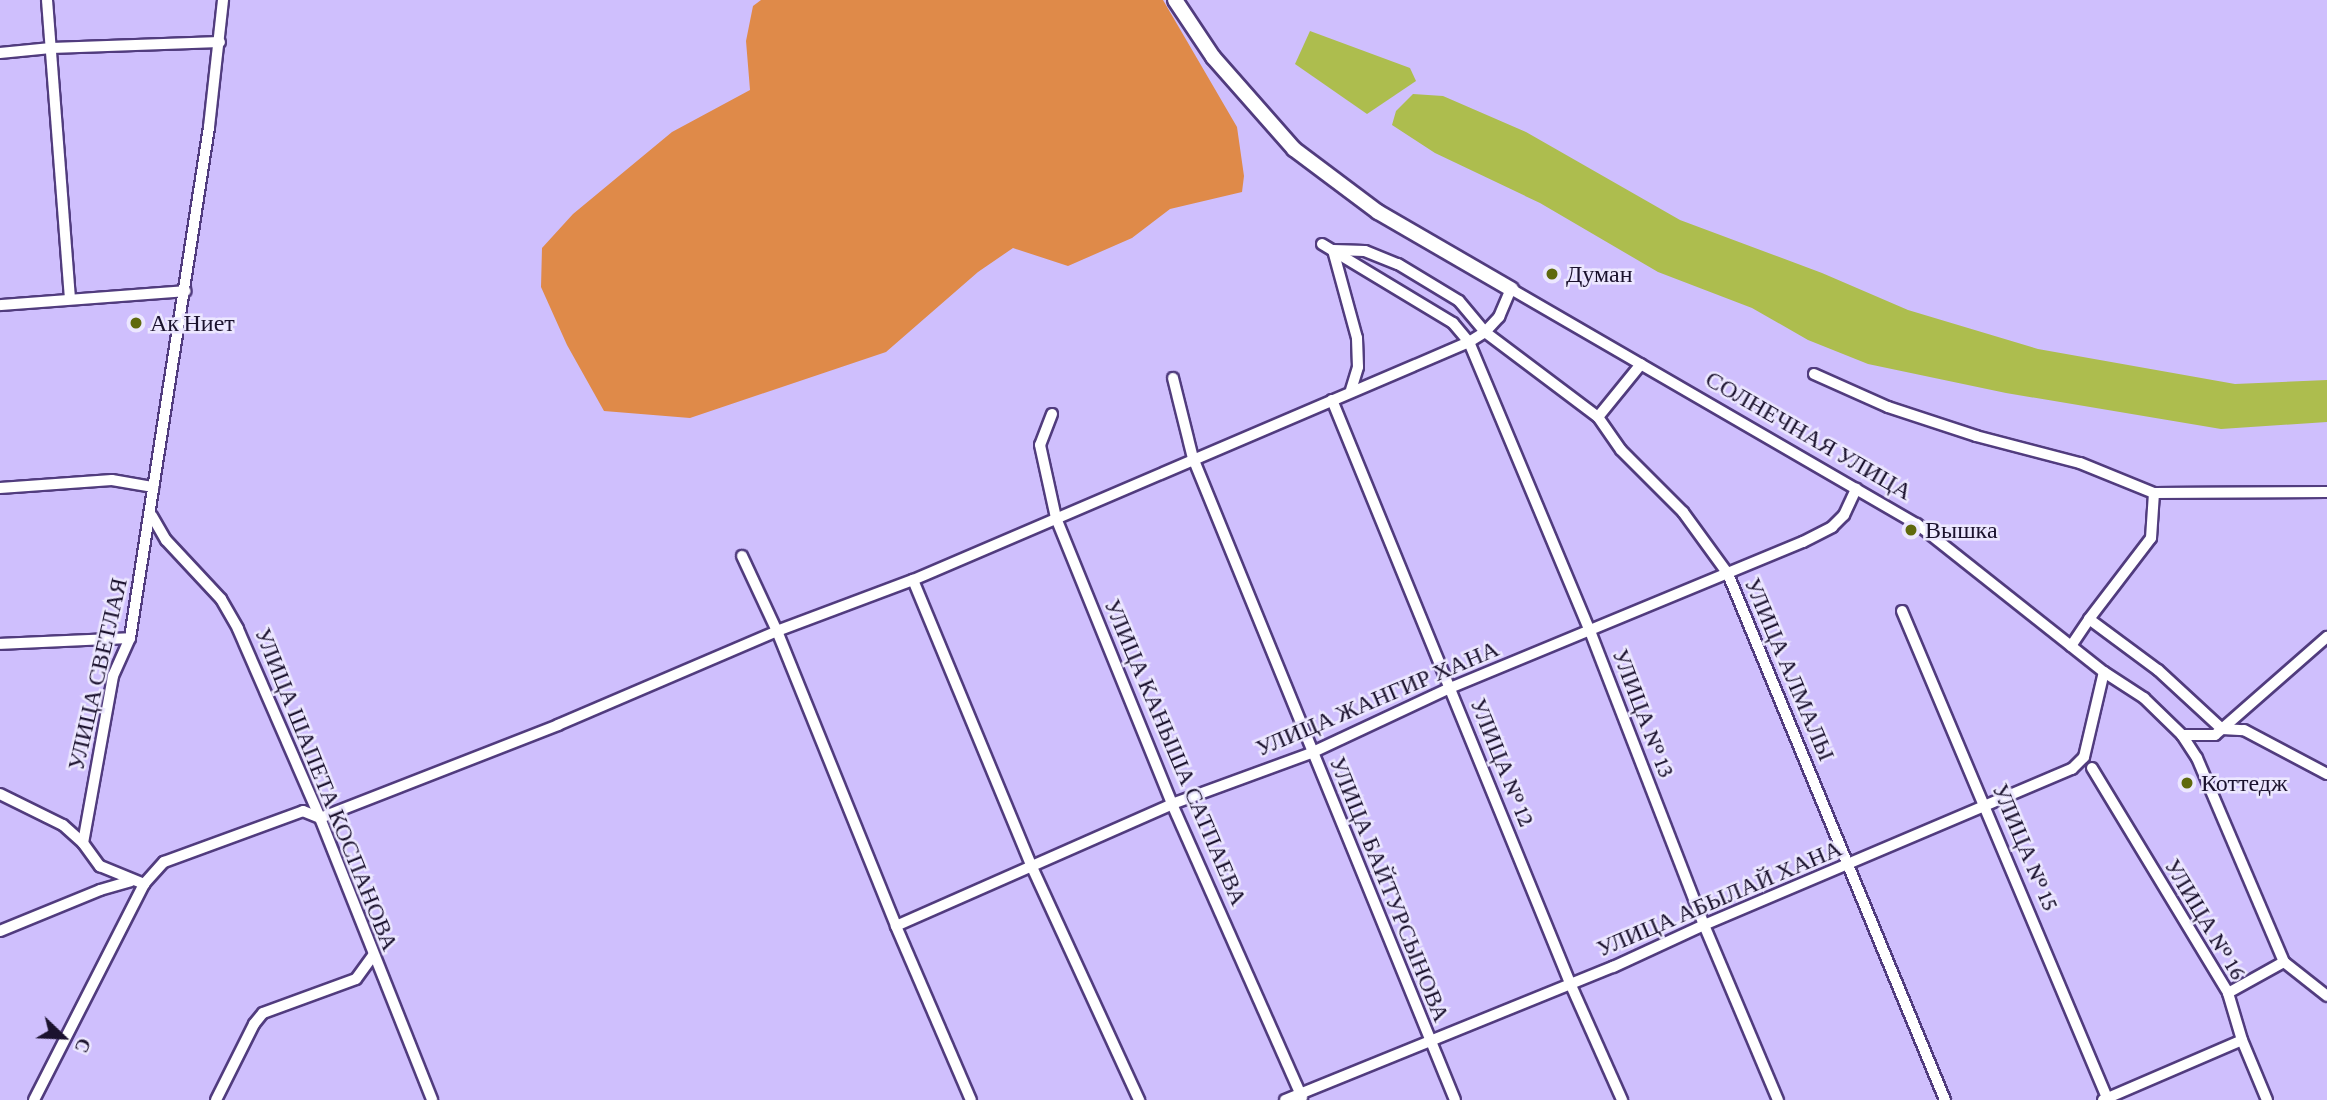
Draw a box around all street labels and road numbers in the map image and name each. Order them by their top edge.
street label: СОЛНЕЧНАЯ УЛИЦА [1701,364,1917,506]
street label: УЛИЦА АЛМАЛЫ [1738,573,1842,765]
street label: УЛИЦА СВЕТЛАЯ [61,575,133,773]
street label: УЛИЦА КАНЫША САТПАЕВА [1098,594,1254,910]
street label: УЛИЦА ШАПЕТА КОСПАНОВА [249,623,405,955]
street label: УЛИЦА ЖАНГИР ХАНА [1251,634,1503,762]
street label: УЛИЦА № 13 [1606,644,1682,782]
street label: УЛИЦА № 12 [1464,693,1542,831]
street label: УЛИЦА БАЙТУРСЫНОВА [1323,752,1457,1026]
street label: УЛИЦА № 15 [1986,779,2066,915]
street label: УЛИЦА АБЫЛАЙ ХАНА [1592,833,1846,963]
street label: УЛИЦА № 16 [2158,853,2254,985]

